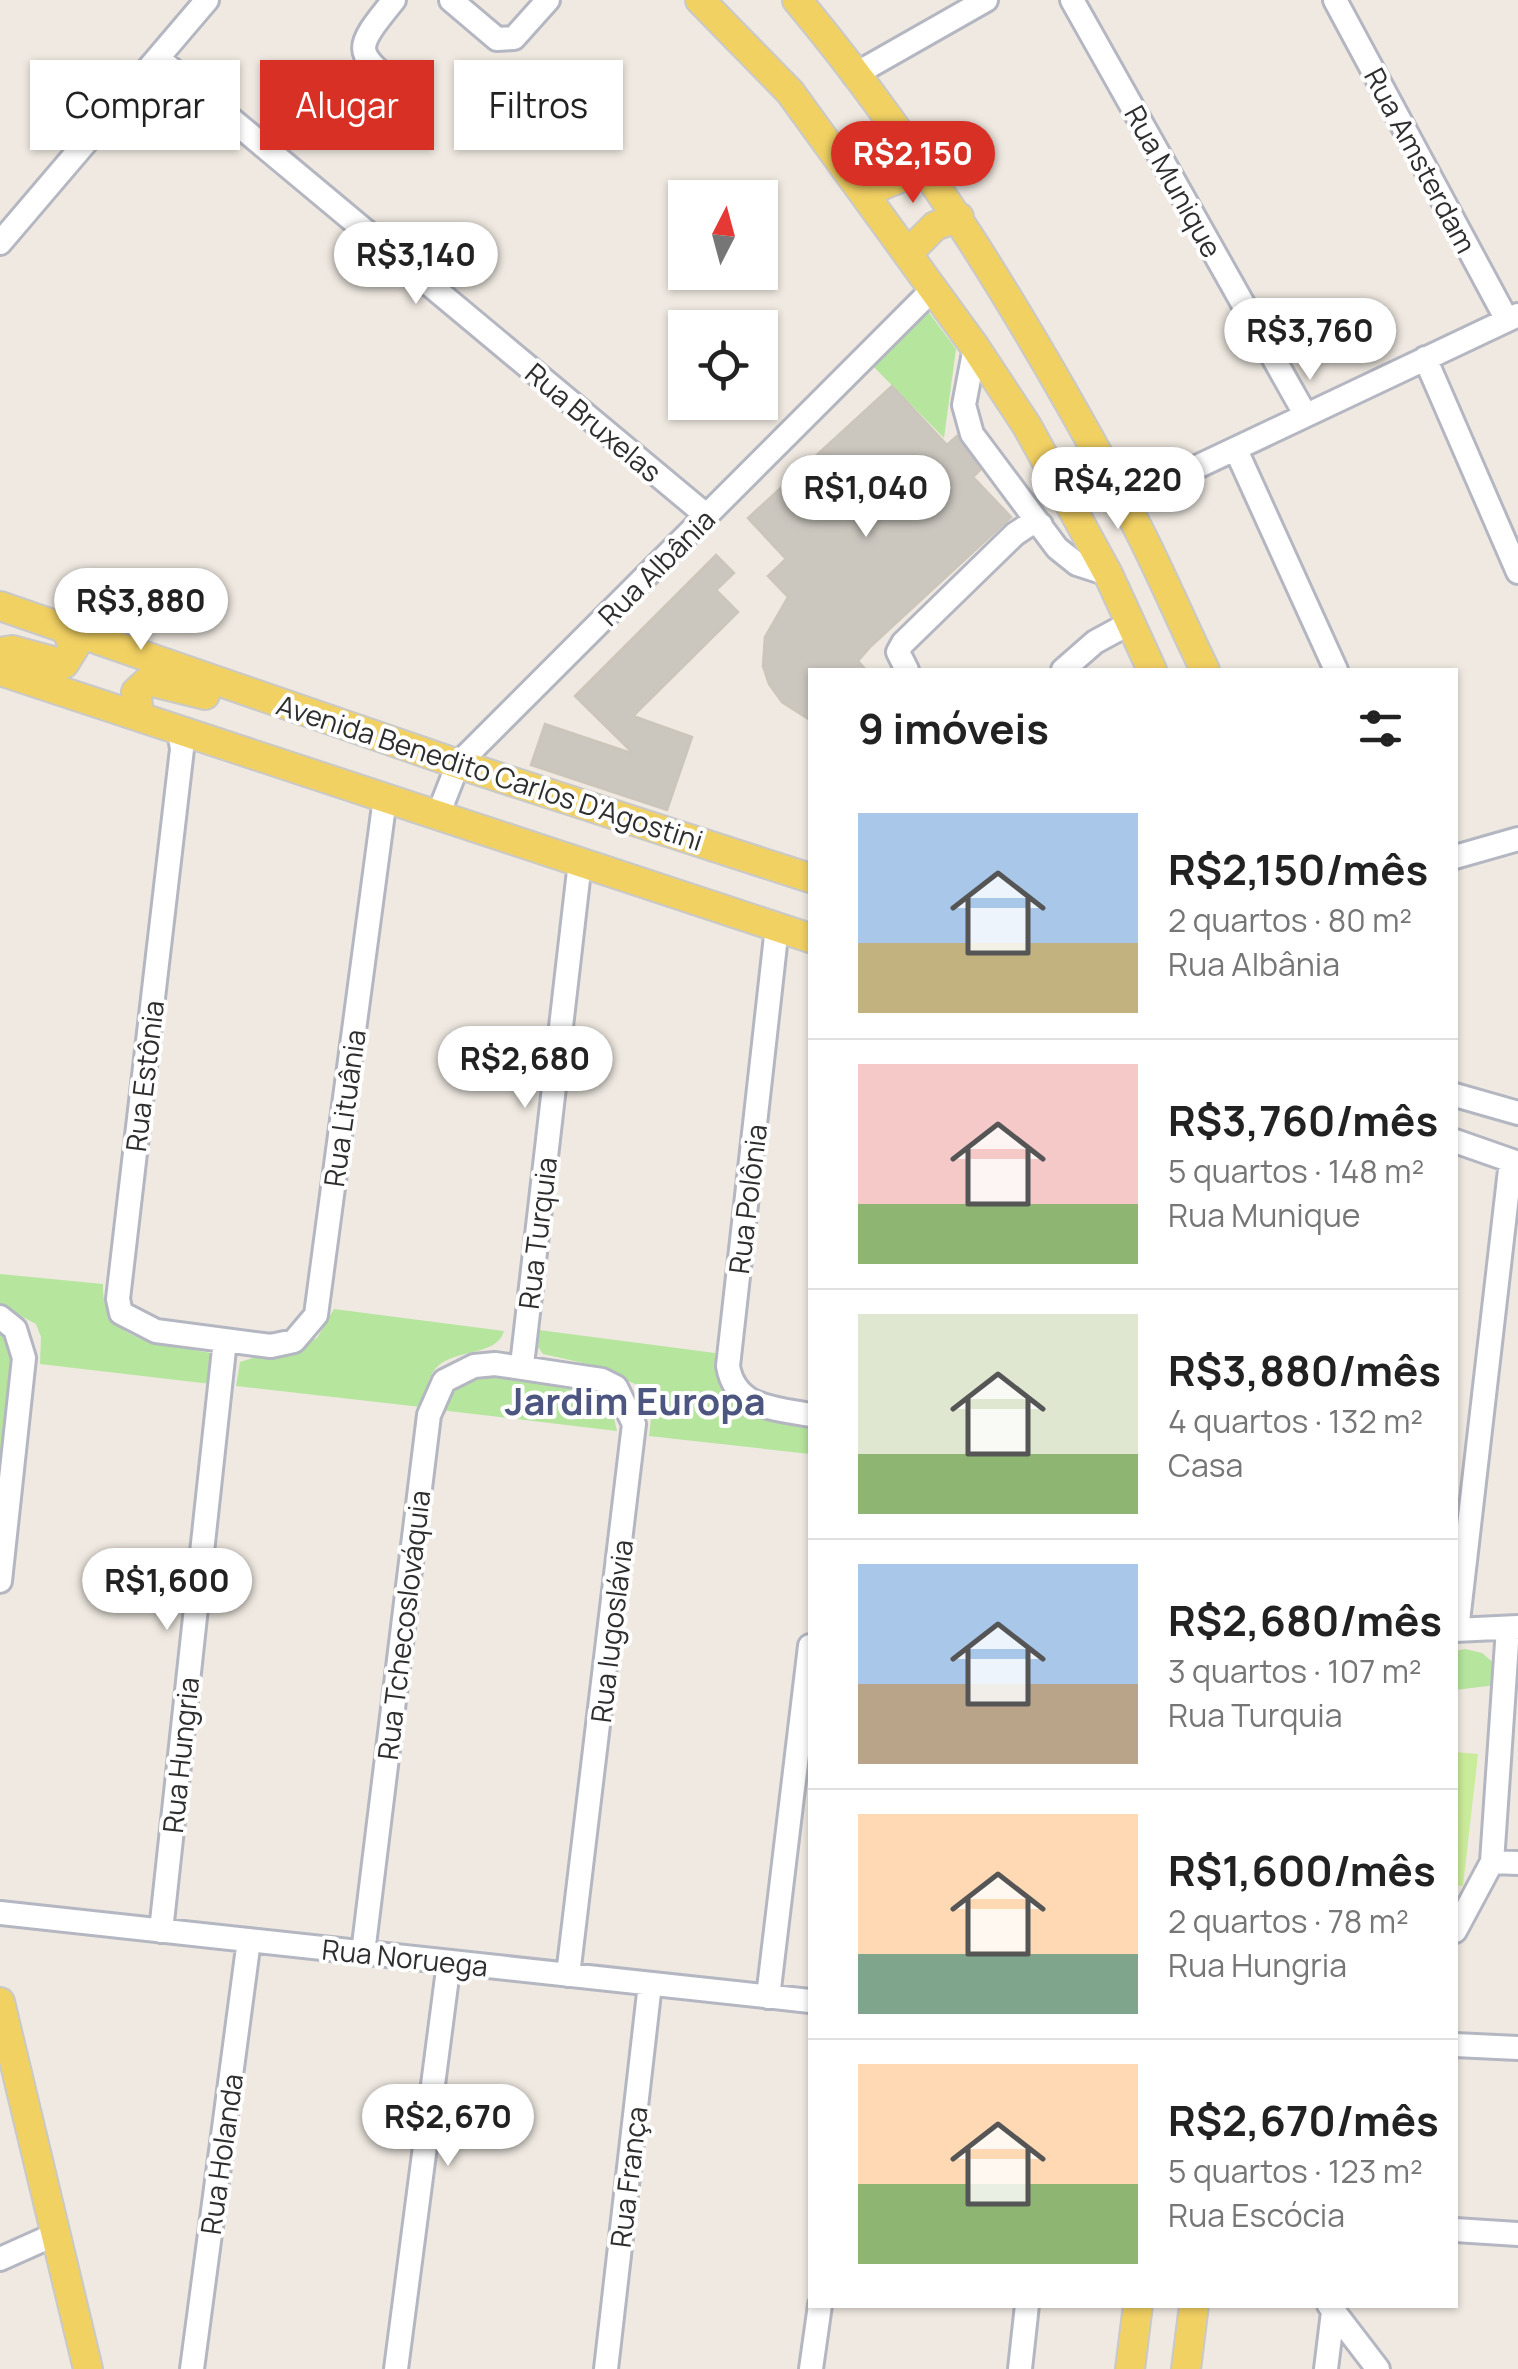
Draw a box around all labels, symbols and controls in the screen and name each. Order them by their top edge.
chip: Comprar [30,60,240,150]
chip: Alugar [260,60,434,150]
chip: Filtros [454,60,623,150]
street label: Rua Amsterdam [1356,61,1486,259]
street label: Rua Munique [1117,98,1231,264]
pin: R$2,150 [821,121,1005,206]
text: R$2,150 [853,131,973,175]
north arrow [668,180,778,290]
map controls [668,180,778,420]
pin: R$3,140 [324,222,508,307]
text: R$3,140 [356,232,476,276]
pin: R$3,760 [1218,298,1402,383]
text: R$3,760 [1246,308,1374,352]
button: locate [668,310,778,420]
street label: Rua Bruxelas [518,354,670,490]
pin: R$4,220 [1026,447,1210,532]
pin: R$1,040 [774,455,958,540]
text: R$4,220 [1054,457,1182,501]
text: R$1,040 [803,465,929,509]
street label: Rua Albânia [589,500,723,634]
pin: R$3,880 [49,568,233,653]
text: R$3,880 [76,578,206,622]
street label: Avenida Benedito Carlos D'Agostini [272,685,708,859]
text: 9 imóveis [858,699,1049,757]
icon: filters [1353,701,1408,756]
text: R$2,150/mês [1168,840,1428,898]
icon: home [938,853,1058,973]
text: 2 quartos · 80 m² [1168,898,1412,942]
text: Rua Albânia [1168,942,1340,986]
street label: Rua Estônia [116,998,172,1154]
pin: R$2,680 [433,1026,617,1111]
street label: Rua Lituânia [314,1027,374,1189]
text: R$2,680 [460,1036,590,1080]
text: R$3,760/mês [1168,1091,1438,1149]
icon: home [938,1104,1058,1224]
street label: Rua Polônia [719,1122,775,1276]
text: 5 quartos · 148 m² [1168,1149,1424,1193]
street label: Rua Turquia [509,1155,565,1311]
text: Rua Munique [1168,1193,1360,1237]
text: R$3,880/mês [1168,1341,1441,1399]
icon: home [938,1354,1058,1474]
district label: Jardim Europa [504,1374,766,1426]
text: 4 quartos · 132 m² [1168,1399,1423,1443]
text: Casa [1168,1443,1243,1487]
street label: Rua Tchecoslováquia [368,1488,438,1762]
street label: Rua Iugoslávia [581,1537,641,1725]
pin: R$1,600 [75,1548,259,1633]
text: R$1,600 [104,1558,230,1602]
text: R$2,680/mês [1168,1591,1442,1649]
icon: home [938,1604,1058,1724]
text: 3 quartos · 107 m² [1168,1649,1422,1693]
street label: Rua Hungria [153,1675,207,1835]
text: Rua Turquia [1168,1693,1343,1737]
text: R$1,600/mês [1168,1841,1436,1899]
icon: home [938,1854,1058,1974]
text: 2 quartos · 78 m² [1168,1899,1409,1943]
street label: Rua Noruega [320,1929,490,1985]
text: Rua Hungria [1168,1943,1347,1987]
street label: Rua Holanda [191,2071,251,2237]
pin: R$2,670 [356,2084,540,2169]
text: R$2,670/mês [1168,2091,1439,2149]
text: R$2,670 [384,2094,512,2138]
street label: Rua França [600,2104,656,2250]
icon: home [938,2104,1058,2224]
text: 5 quartos · 123 m² [1168,2149,1423,2193]
text: Rua Escócia [1168,2193,1345,2237]

